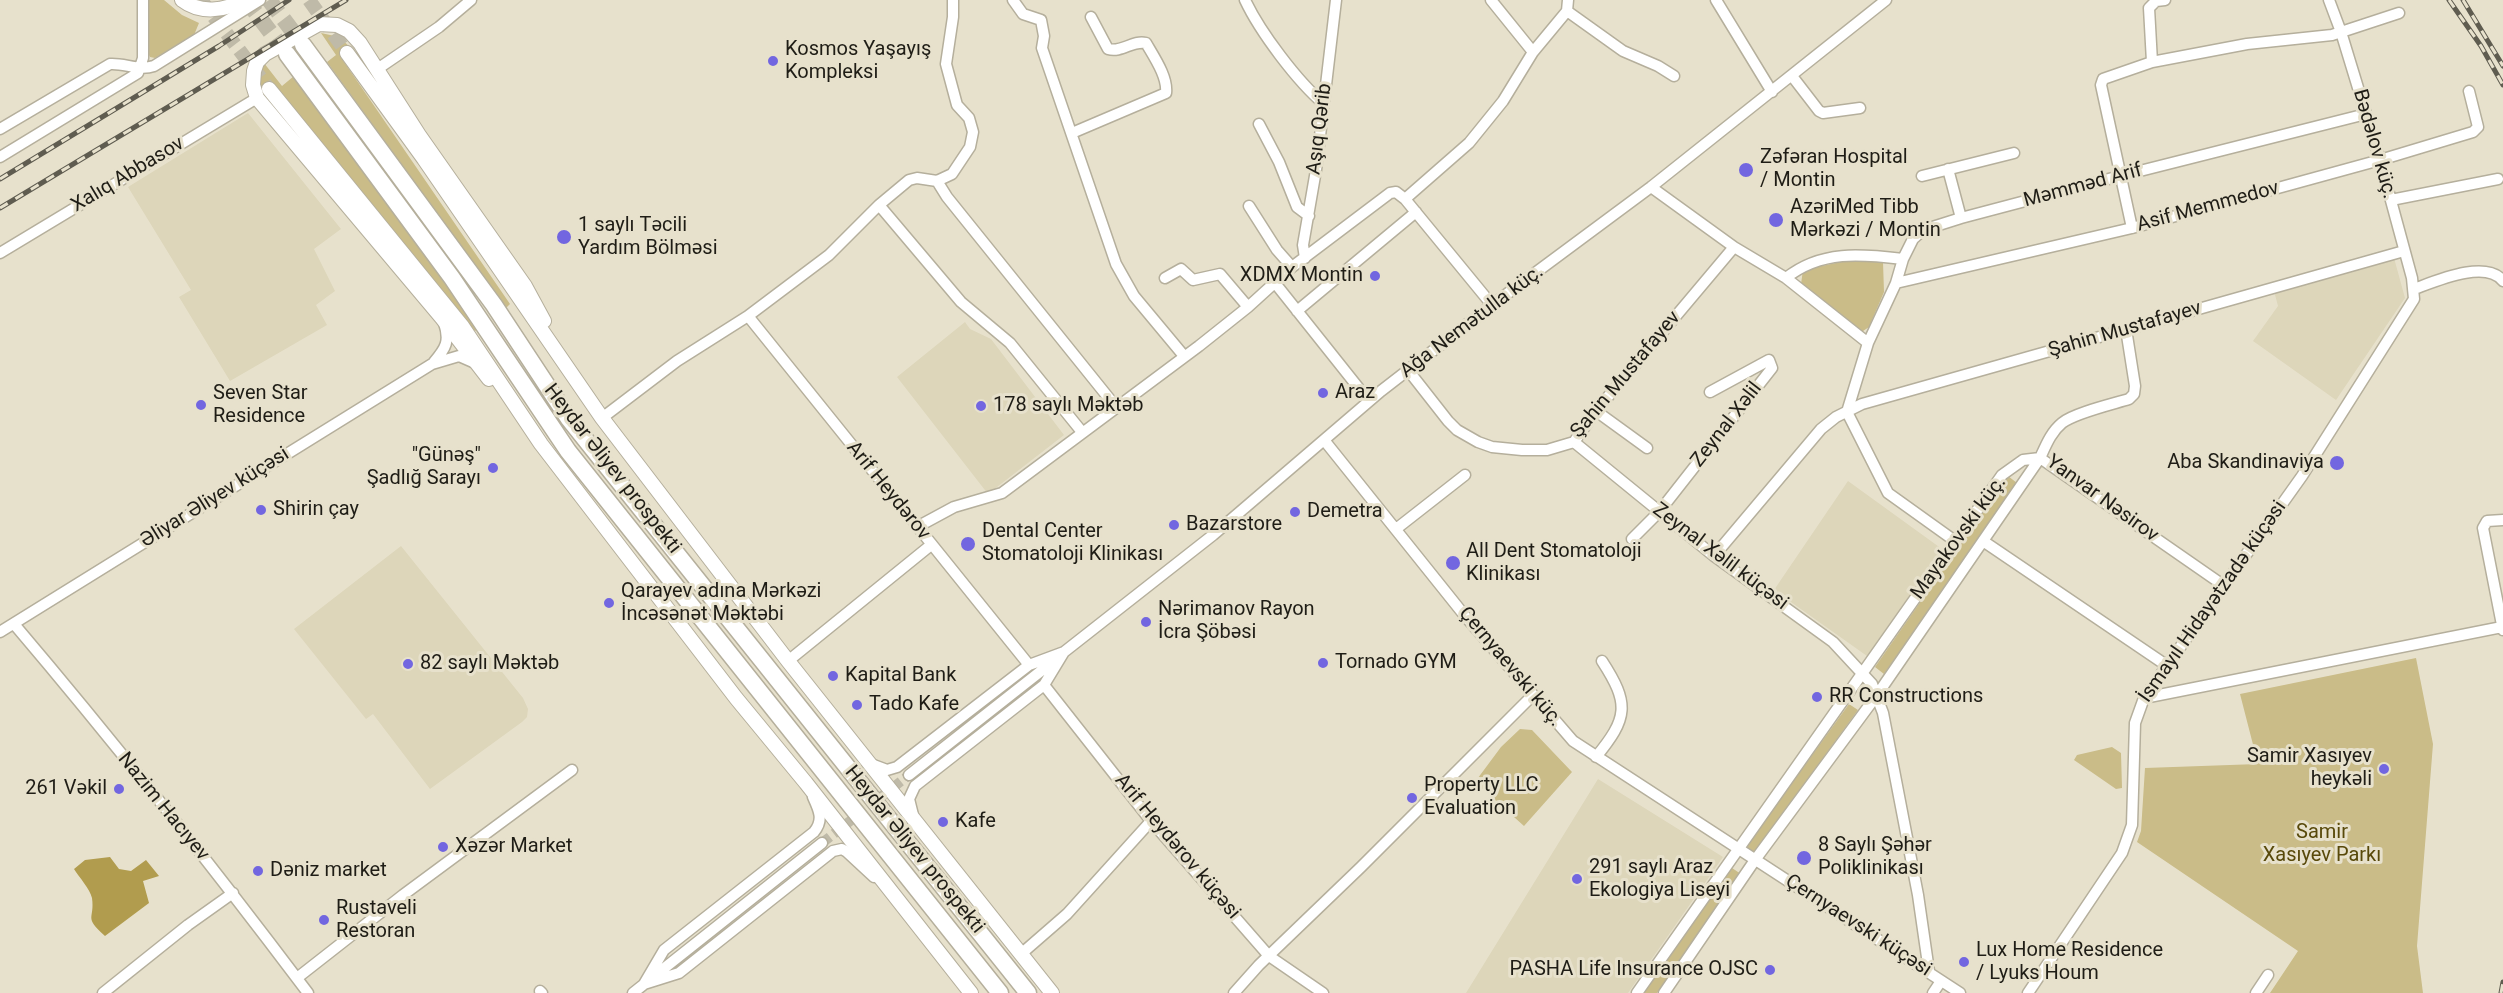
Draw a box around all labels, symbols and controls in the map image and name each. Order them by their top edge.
place label: Kosmos Yaşayış Kompleksi [785,38,931,85]
marker: Kosmos Yaşayış Kompleksi [766,54,780,68]
street label: Aşıq Qərib [1302,82,1338,176]
street label: Bədəlov küç. [2347,87,2401,201]
street label: Xalıq Abbasov [67,132,189,218]
place label: Zəfəran Hospital / Montin [1760,146,1908,193]
street label: Məmməd Arif [2021,159,2145,213]
marker: Zəfəran Hospital / Montin [1737,161,1755,179]
street label: Asif Memmedov [2134,176,2282,238]
place label: AzəriMed Tibb Mərkəzi / Montin [1790,196,1941,243]
marker: AzəriMed Tibb Mərkəzi / Montin [1767,211,1785,229]
place label: 1 saylı Təcili Yardım Bölməsi [578,214,718,261]
marker: 1 saylı Təcili Yardım Bölməsi [555,228,573,246]
street label: Ağa Nemətulla küç. [1396,260,1548,384]
place label: XDMX Montin [1240,264,1363,288]
marker: XDMX Montin [1368,269,1382,283]
street label: Şahin Mustafayev [2046,297,2204,363]
street label: Şahin Mustafayev [1566,307,1686,443]
street label: Zeynal Xəlil [1686,378,1768,472]
street label: Heydər Əliyev prospekti [538,379,686,559]
place label: Araz [1335,381,1375,405]
place label: Seven Star Residence [213,382,308,429]
marker: Araz [1316,386,1330,400]
place label: 178 saylı Məktəb [993,394,1143,418]
marker: Seven Star Residence [194,398,208,412]
marker: 178 saylı Məktəb [974,399,988,413]
street label: Arif Heydərov [841,437,935,545]
street label: Əliyar Əliyev küçəsi [136,443,294,553]
place label: "Günəş" Şadlığ Sarayı [367,444,481,491]
street label: Yanvar Nəsirov [2041,450,2163,548]
place label: Aba Skandinaviya [2167,451,2324,475]
marker: Aba Skandinaviya [2328,454,2346,472]
marker: "Günəş" Şadlığ Sarayı [486,461,500,475]
street label: Mayakovski küç. [1906,472,2012,604]
street label: İsmayıl Hidayətzadə küçəsi [2134,496,2292,708]
place label: Shirin çay [273,498,359,522]
street label: Zeynal Xəlil küçəsi [1648,498,1792,616]
place label: Demetra [1307,500,1383,524]
marker: Shirin çay [254,503,268,517]
marker: Demetra [1288,505,1302,519]
place label: Bazarstore [1186,513,1282,537]
marker: Bazarstore [1167,518,1181,532]
place label: Dental Center Stomatoloji Klinikası [982,520,1163,567]
marker: Dental Center Stomatoloji Klinikası [959,535,977,553]
place label: All Dent Stomatoloji Klinikası [1466,540,1642,587]
marker: All Dent Stomatoloji Klinikası [1444,554,1462,572]
place label: Qarayev adına Mərkəzi İncəsənət Məktəbi [621,580,821,627]
marker: Qarayev adına Mərkəzi İncəsənət Məktəbi [602,596,616,610]
place label: Nərimanov Rayon İcra Şöbəsi [1158,598,1315,645]
street label: Çernyaevski küç. [1453,602,1567,732]
marker: Nərimanov Rayon İcra Şöbəsi [1139,615,1153,629]
place label: Tornado GYM [1335,651,1457,675]
place label: 82 saylı Məktəb [420,652,559,676]
marker: Tornado GYM [1316,656,1330,670]
marker: 82 saylı Məktəb [401,657,415,671]
place label: Kapital Bank [845,664,956,688]
marker: Kapital Bank [826,669,840,683]
place label: RR Constructions [1829,685,1983,709]
marker: RR Constructions [1810,690,1824,704]
place label: Tado Kafe [869,693,959,717]
marker: Tado Kafe [850,698,864,712]
place label: Samir Xasıyev heykəli [2247,745,2372,792]
street label: Nazim Hacıyev [112,748,214,866]
street label: Heydər Əliyev prospekti [839,761,989,939]
marker: Samir Xasıyev heykəli [2377,762,2391,776]
street label: Arif Heydərov küçəsi [1109,769,1245,925]
place label: Property LLC Evaluation [1424,774,1539,821]
place label: 261 Vəkil [25,777,107,801]
marker: 261 Vəkil [112,782,126,796]
marker: Property LLC Evaluation [1405,791,1419,805]
place label: Kafe [955,810,996,834]
marker: Kafe [936,815,950,829]
park label: Samir Xasıyev Parkı [2263,821,2381,868]
place label: 8 Saylı Şəhər Poliklinikası [1818,834,1932,881]
place label: Xəzər Market [455,835,572,859]
marker: Xəzər Market [436,840,450,854]
marker: 8 Saylı Şəhər Poliklinikası [1795,849,1813,867]
place label: 291 saylı Araz Ekologiya Liseyi [1589,856,1730,903]
place label: Dəniz market [270,859,387,883]
marker: Dəniz market [251,864,265,878]
street label: Çernyaevski küçəsi [1780,870,1936,982]
marker: 291 saylı Araz Ekologiya Liseyi [1570,872,1584,886]
place label: Rustaveli Restoran [336,897,417,944]
marker: Rustaveli Restoran [317,913,331,927]
place label: Lux Home Residence / Lyuks Houm [1976,939,2163,986]
marker: Lux Home Residence / Lyuks Houm [1957,955,1971,969]
place label: PASHA Life Insurance OJSC [1510,958,1758,982]
marker: PASHA Life Insurance OJSC [1763,963,1777,977]

